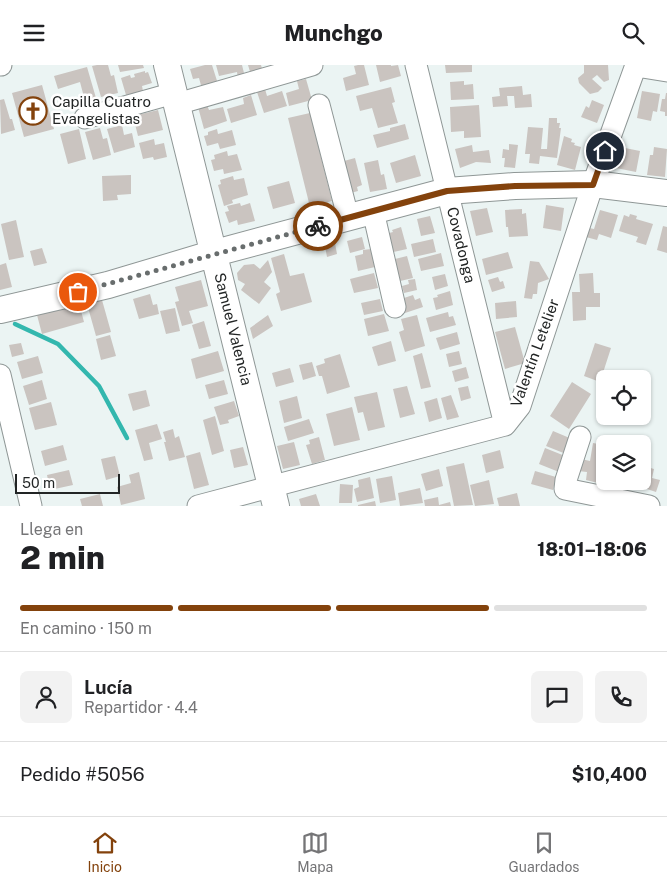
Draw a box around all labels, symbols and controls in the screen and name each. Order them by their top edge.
icon: menu [20,19,48,47]
icon: search [619,19,647,47]
text: Munchgo [284,20,383,46]
place label: Capilla Cuatro Evangelistas [52,93,151,127]
church icon: Capilla Cuatro Evangelistas [18,96,48,126]
pin [584,130,626,172]
icon: home [591,137,619,165]
courier [293,201,343,251]
street label: Covadonga [444,205,479,285]
icon: bike [304,212,332,240]
pin [57,271,99,313]
street label: Samuel Valencia [211,271,256,387]
icon: bag [64,278,92,306]
street label: Valentín Letelier [507,296,562,409]
map controls [596,370,651,490]
button: locate [596,370,651,425]
button: layers [596,435,651,490]
scale bar [15,471,120,494]
text: 50 m [22,475,55,491]
text: Llega en [20,520,83,539]
text: 18:01–18:06 [537,538,647,560]
text: 2 min [20,539,105,576]
text: En camino · 150 m [20,619,152,638]
button: person [20,671,72,723]
button: chat [531,671,583,723]
button: phone [595,671,647,723]
text: Lucía [84,676,133,698]
text: Repartidor · 4.4 [84,698,198,717]
text: Pedido #5056 [20,763,145,785]
text: $10,400 [572,763,647,785]
tab: Inicio [88,829,122,875]
tab: Mapa [297,829,333,875]
tab: Guardados [509,829,579,875]

